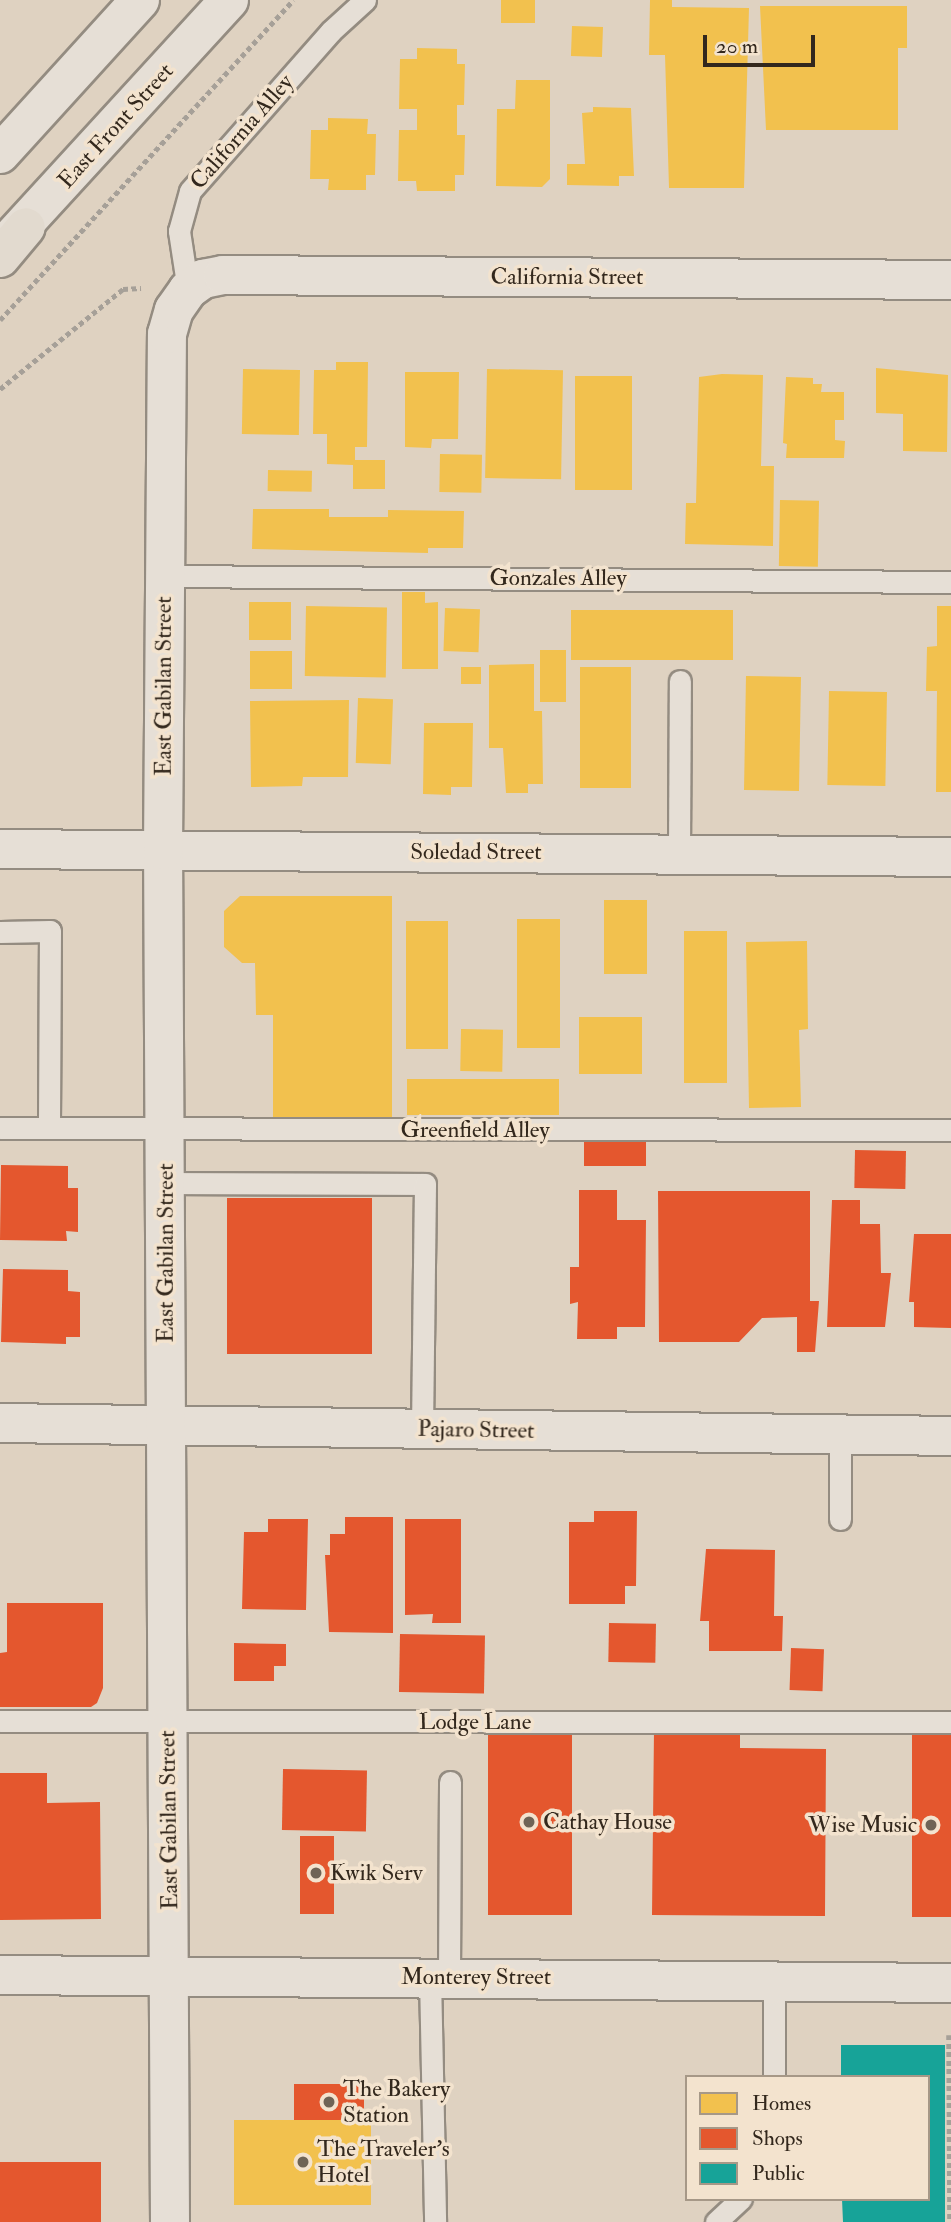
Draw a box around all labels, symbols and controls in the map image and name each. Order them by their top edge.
scale bar [706,21,818,65]
text: 20 m [716,33,758,60]
street label: East Front Street [53,58,179,194]
street label: California Alley [185,69,299,195]
street label: California Street [491,263,643,291]
street label: Gonzales Alley [489,564,627,592]
street label: East Gabilan Street [150,596,178,776]
street label: Soledad Street [410,838,542,866]
street label: Greenfield Alley [400,1116,550,1144]
street label: East Gabilan Street [152,1163,180,1343]
street label: Pajaro Street [417,1415,535,1445]
street label: Lodge Lane [419,1708,531,1736]
street label: East Gabilan Street [154,1730,184,1910]
place label: Cathay House [543,1808,672,1836]
place label: Wise Music [808,1811,917,1839]
marker: Cathay House [521,1814,537,1830]
marker: Wise Music [923,1817,939,1833]
place label: Kwik Serv [330,1859,423,1887]
marker: Kwik Serv [308,1865,324,1881]
street label: Monterey Street [401,1963,551,1991]
place label: The Bakery Station [343,2075,450,2129]
legend [685,2075,930,2201]
text: Homes [752,2090,811,2117]
marker: The Bakery Station [321,2094,337,2110]
text: Shops [752,2125,803,2152]
place label: The Traveler's Hotel [317,2135,450,2189]
marker: The Traveler's Hotel [295,2154,311,2170]
text: Public [752,2160,805,2187]

